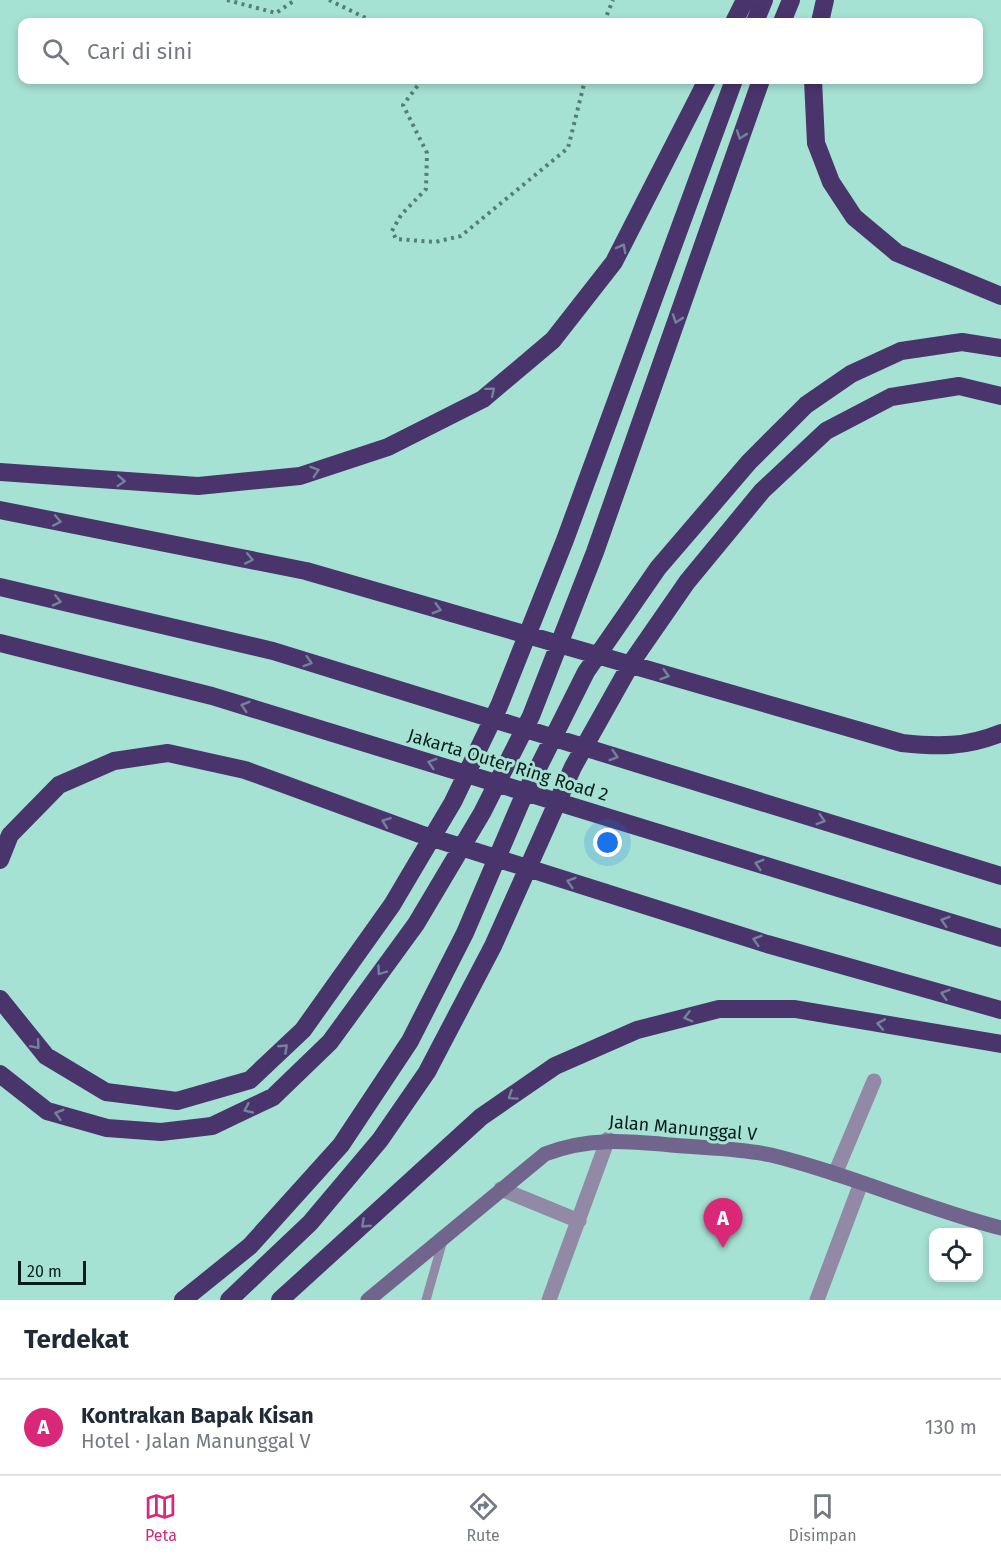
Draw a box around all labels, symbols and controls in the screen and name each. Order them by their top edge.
search box [18,18,983,84]
icon: search [39,35,72,68]
text: Cari di sini [87,38,192,65]
one-way arrow [736,129,749,140]
one-way arrow [615,244,626,254]
one-way arrow [671,313,684,324]
one-way arrow [485,387,496,398]
one-way arrow [309,466,320,478]
one-way arrow [117,474,126,487]
one-way arrow [52,514,62,527]
one-way arrow [243,552,253,565]
one-way arrow [52,593,62,606]
one-way arrow [431,602,442,614]
one-way arrow [302,654,313,667]
one-way arrow [660,667,670,680]
one-way arrow [240,701,251,713]
street label: Jakarta Outer Ring Road 2 [405,724,611,806]
one-way arrow [608,749,619,761]
one-way arrow [427,758,438,770]
one-way arrow [815,813,826,825]
one-way arrow [381,817,392,829]
your location [593,828,622,857]
one-way arrow [754,858,765,871]
one-way arrow [566,877,577,889]
one-way arrow [940,916,951,928]
one-way arrow [752,935,763,948]
one-way arrow [377,965,388,976]
one-way arrow [940,989,951,1001]
one-way arrow [684,1010,694,1022]
one-way arrow [877,1018,887,1031]
one-way arrow [29,1038,40,1049]
one-way arrow [277,1044,288,1055]
one-way arrow [508,1089,519,1100]
one-way arrow [243,1102,254,1114]
one-way arrow [54,1109,65,1121]
street label: Jalan Manunggal V [608,1111,758,1145]
pin: A [704,1198,742,1248]
one-way arrow [362,1217,372,1228]
map controls [929,1228,983,1282]
button: locate [929,1228,983,1282]
scale bar [18,1258,86,1286]
text: 20 m [27,1262,62,1281]
text: Terdekat [24,1324,129,1355]
text: Kontrakan Bapak Kisan [81,1402,314,1429]
text: A [38,1415,49,1439]
text: 130 m [925,1415,977,1439]
text: Hotel · Jalan Manunggal V [81,1429,311,1453]
tab: Peta [144,1490,177,1545]
tab: Rute [466,1490,500,1545]
tab: Disimpan [789,1490,857,1545]

